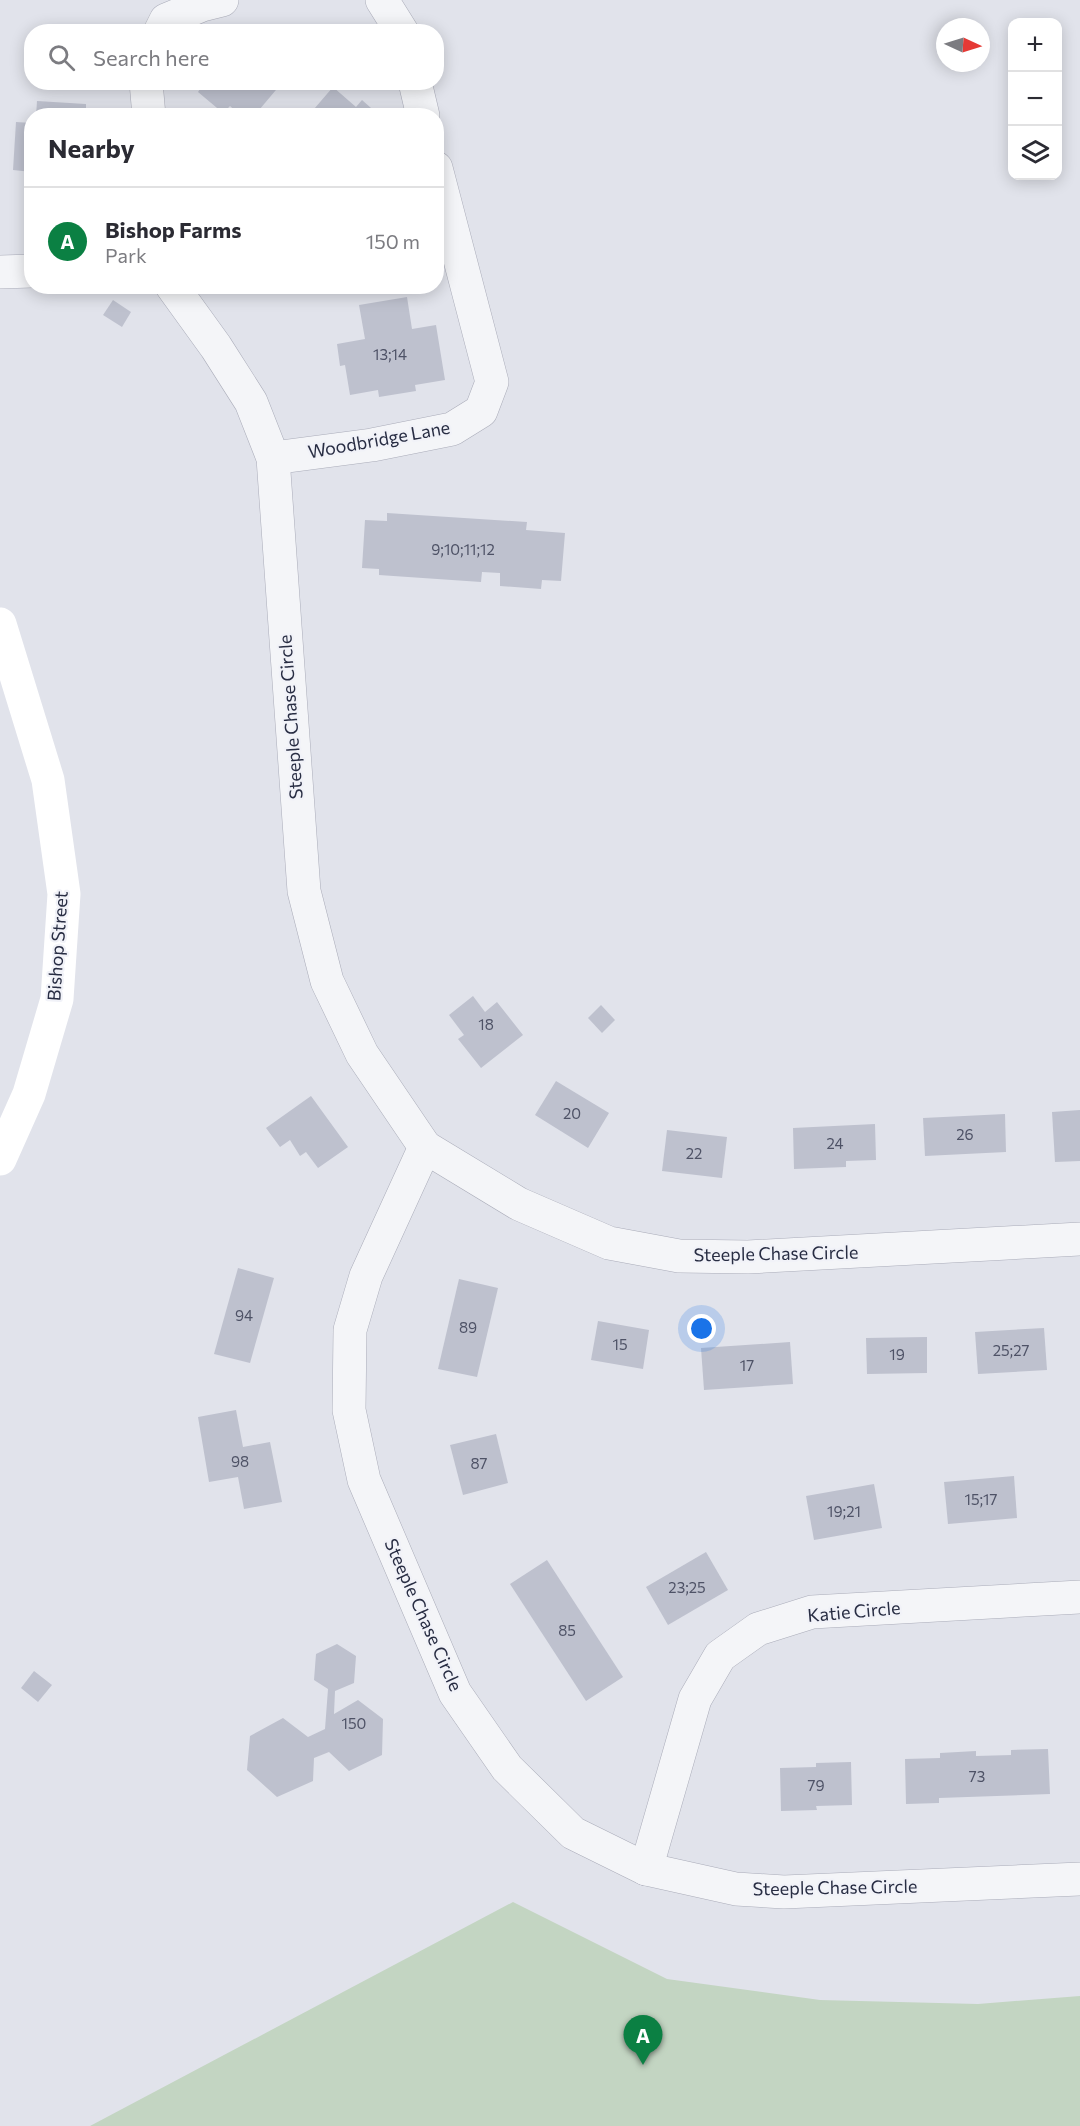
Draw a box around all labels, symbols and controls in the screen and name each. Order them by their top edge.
north arrow [936,18,990,72]
map controls [1008,18,1062,180]
button: + [1008,18,1062,72]
search box [24,24,444,90]
icon: search [45,41,78,74]
text: Search here [93,44,209,71]
button: − [1008,72,1062,126]
button: layers [1008,126,1062,180]
text: Nearby [48,132,135,163]
text: Bishop Farms [105,216,241,243]
text: A [60,229,75,253]
text: 150 m [366,229,420,253]
text: Park [105,243,147,267]
house number: 13;14 [373,345,407,363]
street label: Woodbridge Lane [306,416,452,462]
house number: 9;10;11;12 [431,540,495,558]
street label: Steeple Chase Circle [273,634,307,800]
street label: Bishop Street [42,890,72,1002]
house number: 18 [478,1015,494,1033]
house number: 20 [563,1104,581,1122]
house number: 26 [956,1125,974,1143]
house number: 24 [826,1134,844,1152]
house number: 22 [686,1144,702,1162]
street label: Steeple Chase Circle [693,1241,859,1265]
house number: 94 [235,1306,253,1324]
your location [687,1314,716,1343]
house number: 89 [459,1318,477,1336]
house number: 15 [612,1335,628,1353]
house number: 25;27 [993,1341,1029,1359]
house number: 19 [889,1345,905,1363]
house number: 17 [740,1356,754,1374]
house number: 98 [231,1452,249,1470]
house number: 87 [471,1454,488,1472]
house number: 15;17 [965,1490,998,1508]
house number: 19;21 [827,1502,861,1520]
street label: Steeple Chase Circle [380,1535,467,1694]
house number: 23;25 [668,1578,706,1596]
street label: Katie Circle [807,1596,901,1626]
house number: 85 [558,1621,576,1639]
house number: 150 [342,1714,366,1732]
house number: 73 [969,1767,985,1785]
house number: 79 [808,1776,824,1794]
street label: Steeple Chase Circle [752,1875,918,1899]
pin: A [624,2016,662,2065]

